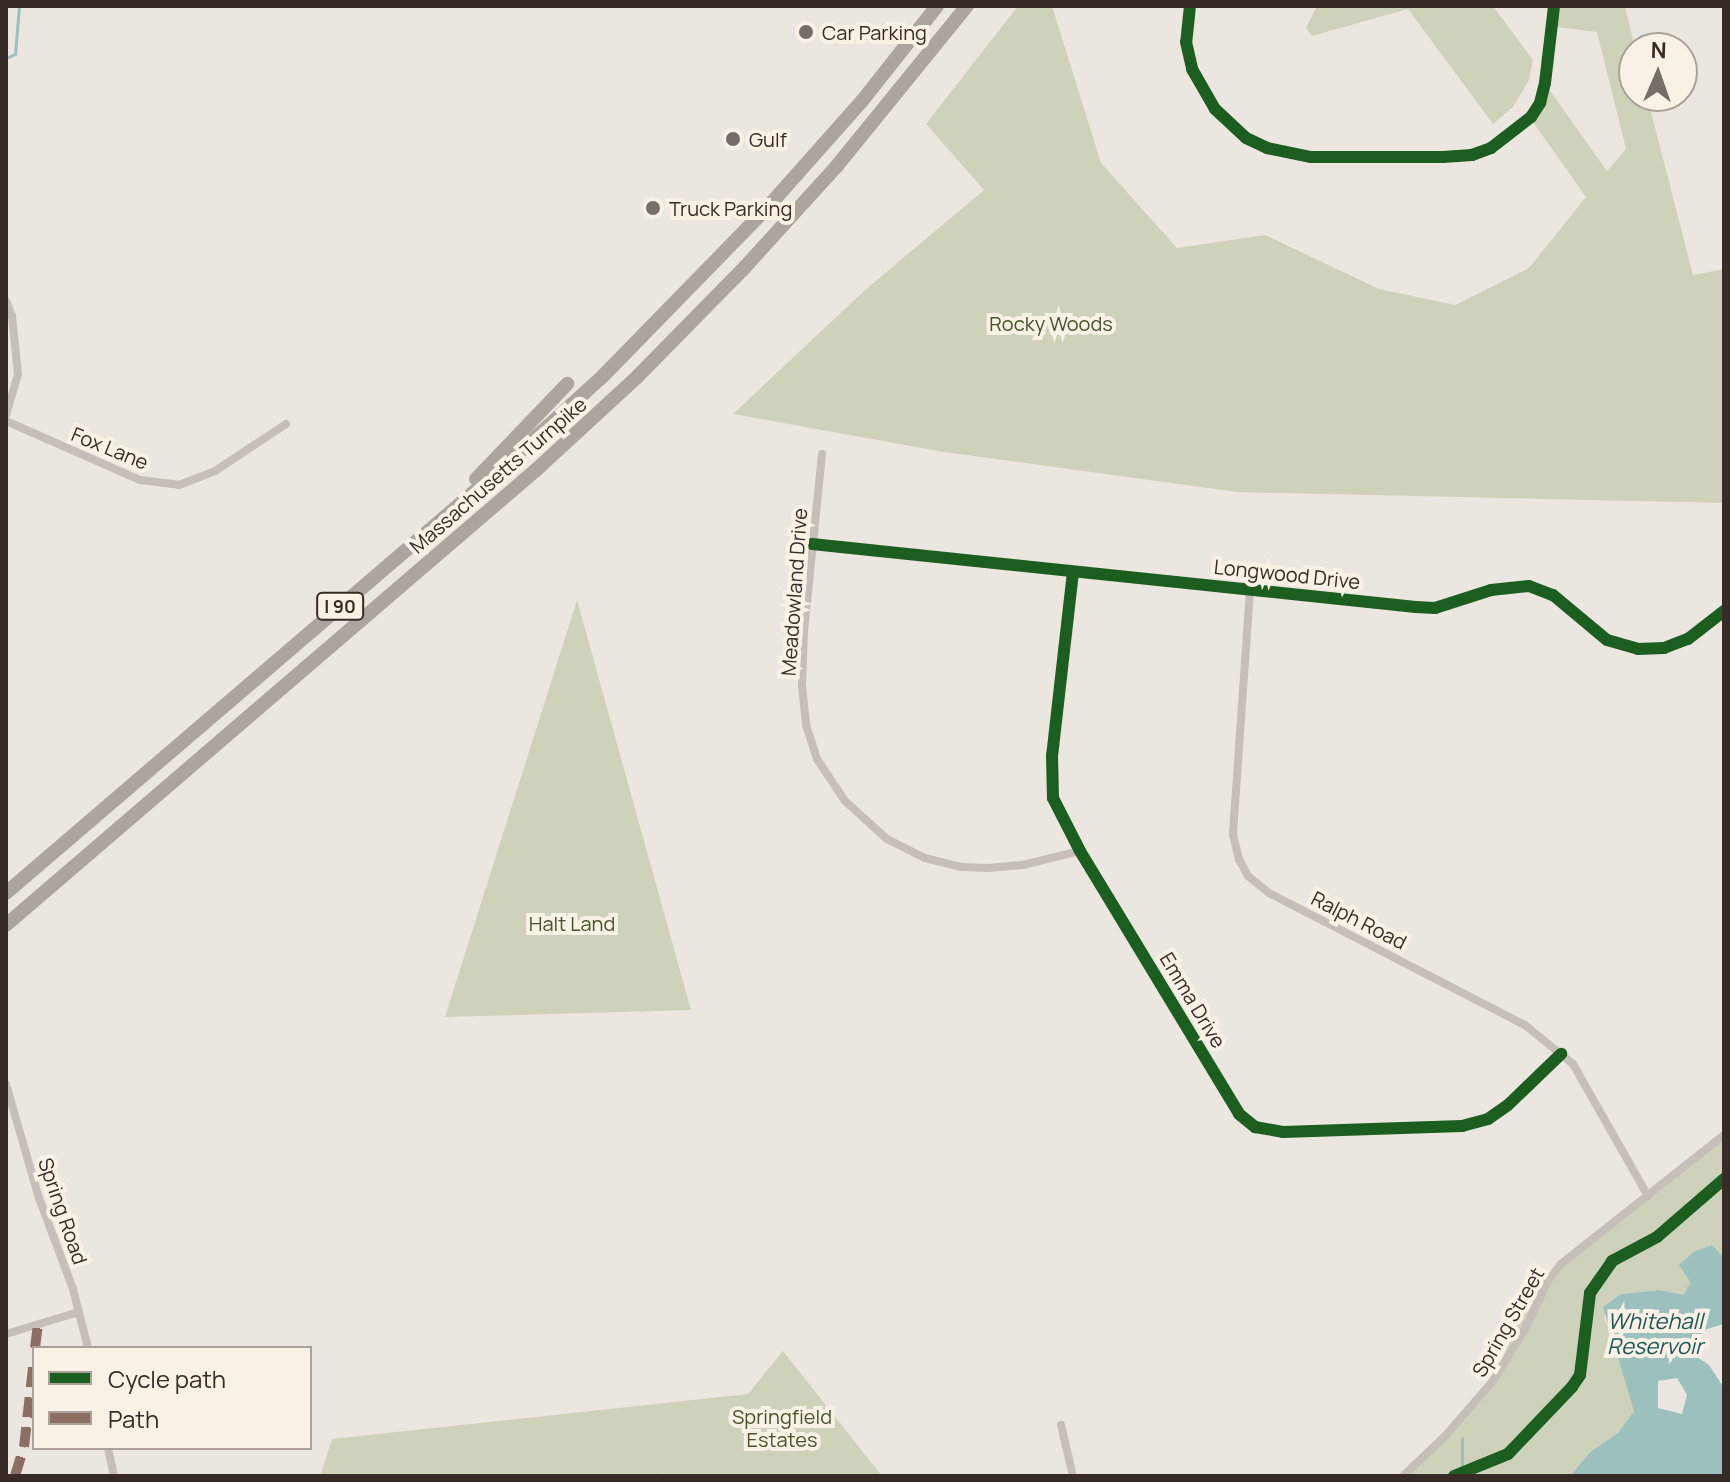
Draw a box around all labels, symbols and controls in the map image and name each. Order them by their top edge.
place label: Car Parking [822,20,927,44]
marker: Car Parking [797,23,815,41]
north arrow [1618,32,1698,112]
text: N [1650,35,1667,65]
place label: Gulf [749,127,787,151]
marker: Gulf [724,130,742,148]
place label: Truck Parking [669,196,792,220]
marker: Truck Parking [644,199,662,217]
park label: Rocky Woods [989,311,1113,335]
street label: Massachusetts Turnpike [405,392,591,558]
street label: Fox Lane [68,422,152,474]
street label: Meadowland Drive [776,507,812,677]
street label: Longwood Drive [1213,554,1361,594]
road number: I 90 [316,592,364,620]
street label: Ralph Road [1307,886,1411,954]
park label: Halt Land [529,911,615,935]
street label: Emma Drive [1155,948,1231,1052]
street label: Spring Road [34,1155,92,1267]
street label: Spring Street [1467,1263,1549,1381]
water label: Whitehall Reservoir [1607,1308,1703,1360]
legend [32,1346,312,1450]
text: Cycle path [108,1362,226,1395]
text: Path [108,1402,159,1435]
park label: Springfield Estates [732,1404,832,1451]

